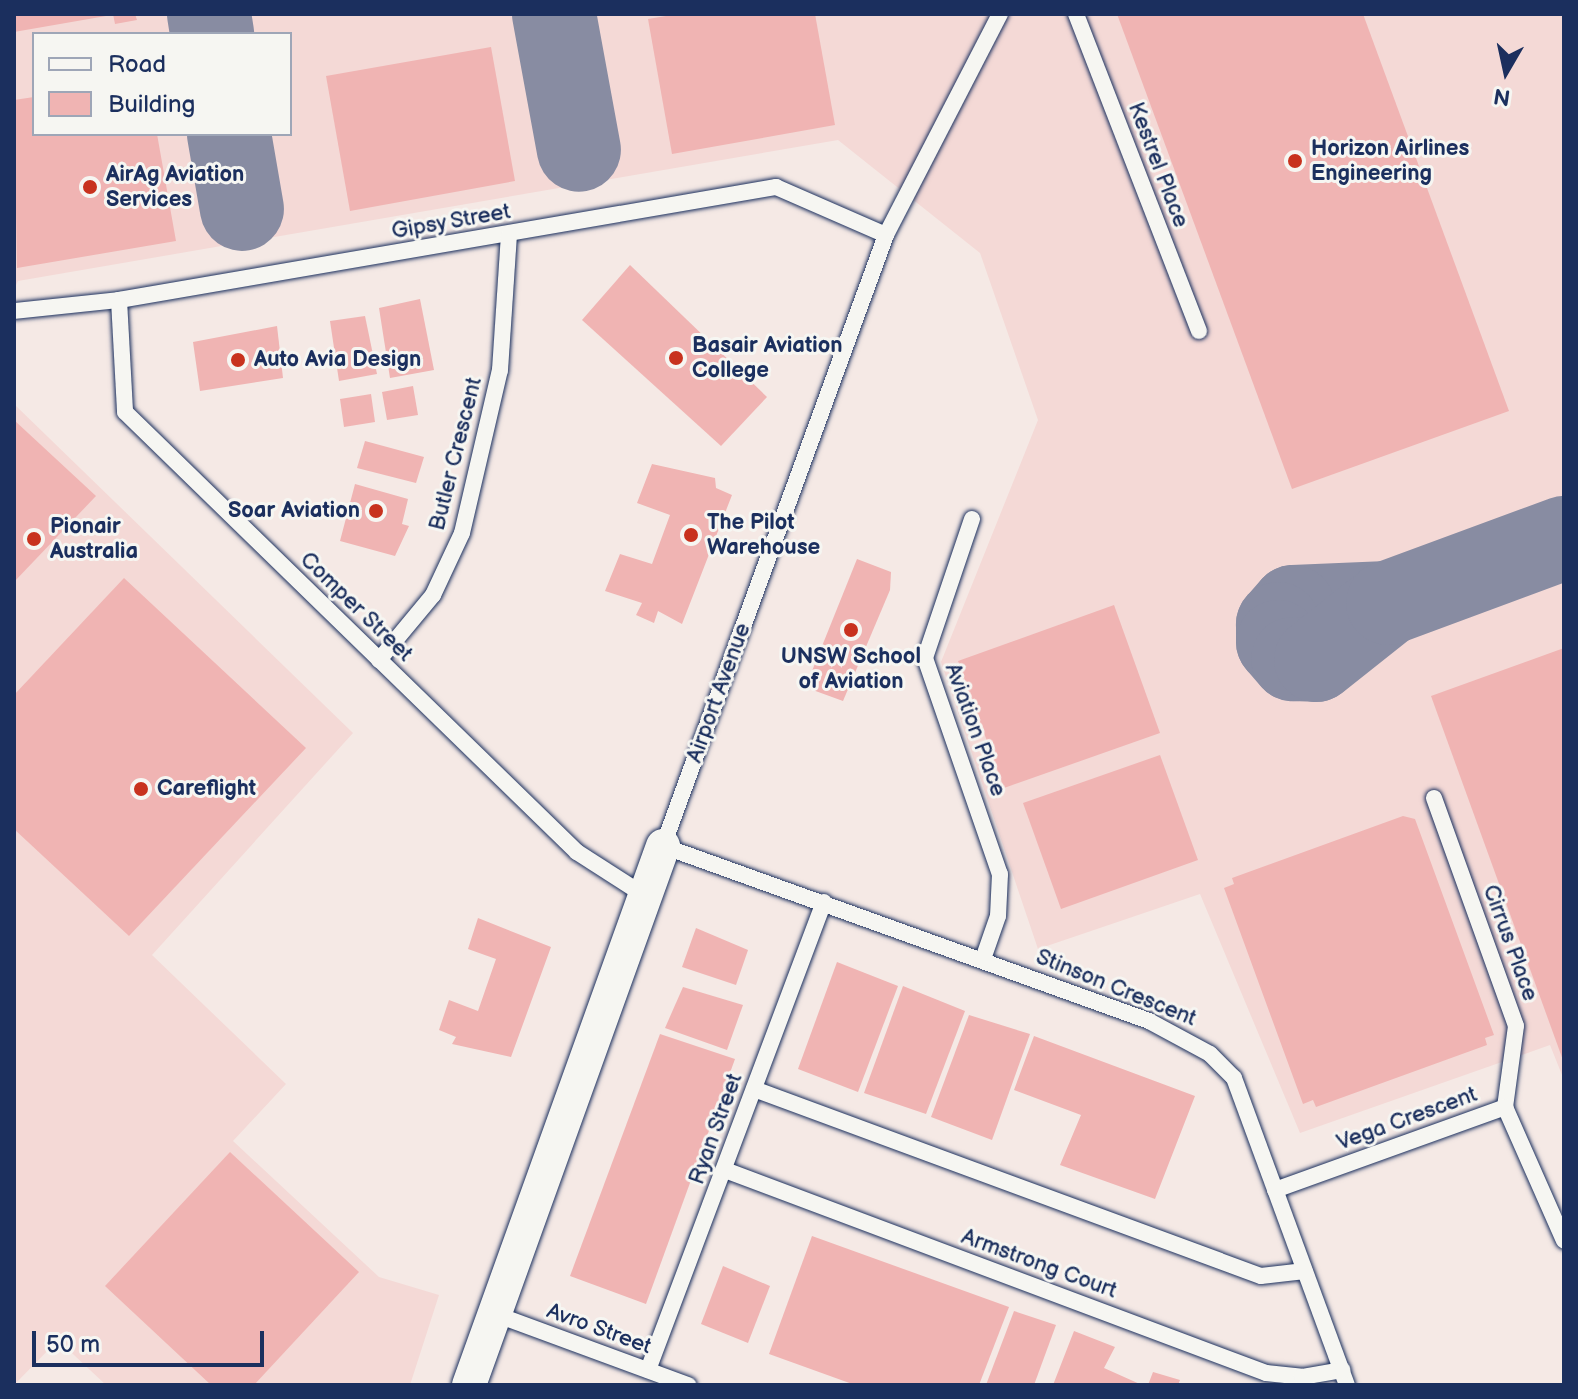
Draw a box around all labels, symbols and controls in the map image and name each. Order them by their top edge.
legend [32,32,292,136]
north arrow [1466,32,1546,112]
text: Road [108,50,166,79]
text: N [1492,82,1512,111]
text: Building [108,90,195,119]
street label: Kestrel Place [1122,99,1194,231]
place label: Horizon Airlines Engineering [1311,135,1469,186]
marker: Horizon Airlines Engineering [1286,152,1304,170]
place label: AirAg Aviation Services [106,161,244,212]
marker: AirAg Aviation Services [81,178,99,196]
street label: Gipsy Street [389,198,513,246]
place label: Basair Aviation College [692,332,843,384]
place label: Auto Avia Design [254,347,421,373]
marker: Basair Aviation College [667,349,685,367]
marker: Auto Avia Design [229,351,247,369]
street label: Butler Crescent [424,375,488,533]
place label: Soar Aviation [228,498,360,524]
marker: Soar Aviation [367,502,385,520]
place label: The Pilot Warehouse [707,509,820,560]
place label: Pionair Australia [50,513,138,564]
marker: The Pilot Warehouse [682,526,700,544]
marker: Pionair Australia [25,530,43,548]
street label: Comper Street [294,547,418,667]
street label: Airport Avenue [682,620,756,766]
marker: UNSW School of Aviation [842,621,860,639]
place label: UNSW School of Aviation [781,643,921,694]
street label: Aviation Place [939,660,1011,800]
place label: Careflight [157,776,256,802]
marker: Careflight [132,780,150,798]
street label: Cirrus Place [1477,881,1543,1005]
street label: Stinson Crescent [1032,944,1200,1032]
street label: Ryan Street [684,1070,748,1188]
street label: Vega Crescent [1333,1081,1481,1157]
street label: Armstrong Court [958,1224,1120,1304]
street label: Avro Street [543,1298,655,1360]
scale bar [36,1315,268,1365]
text: 50 m [46,1330,100,1359]

